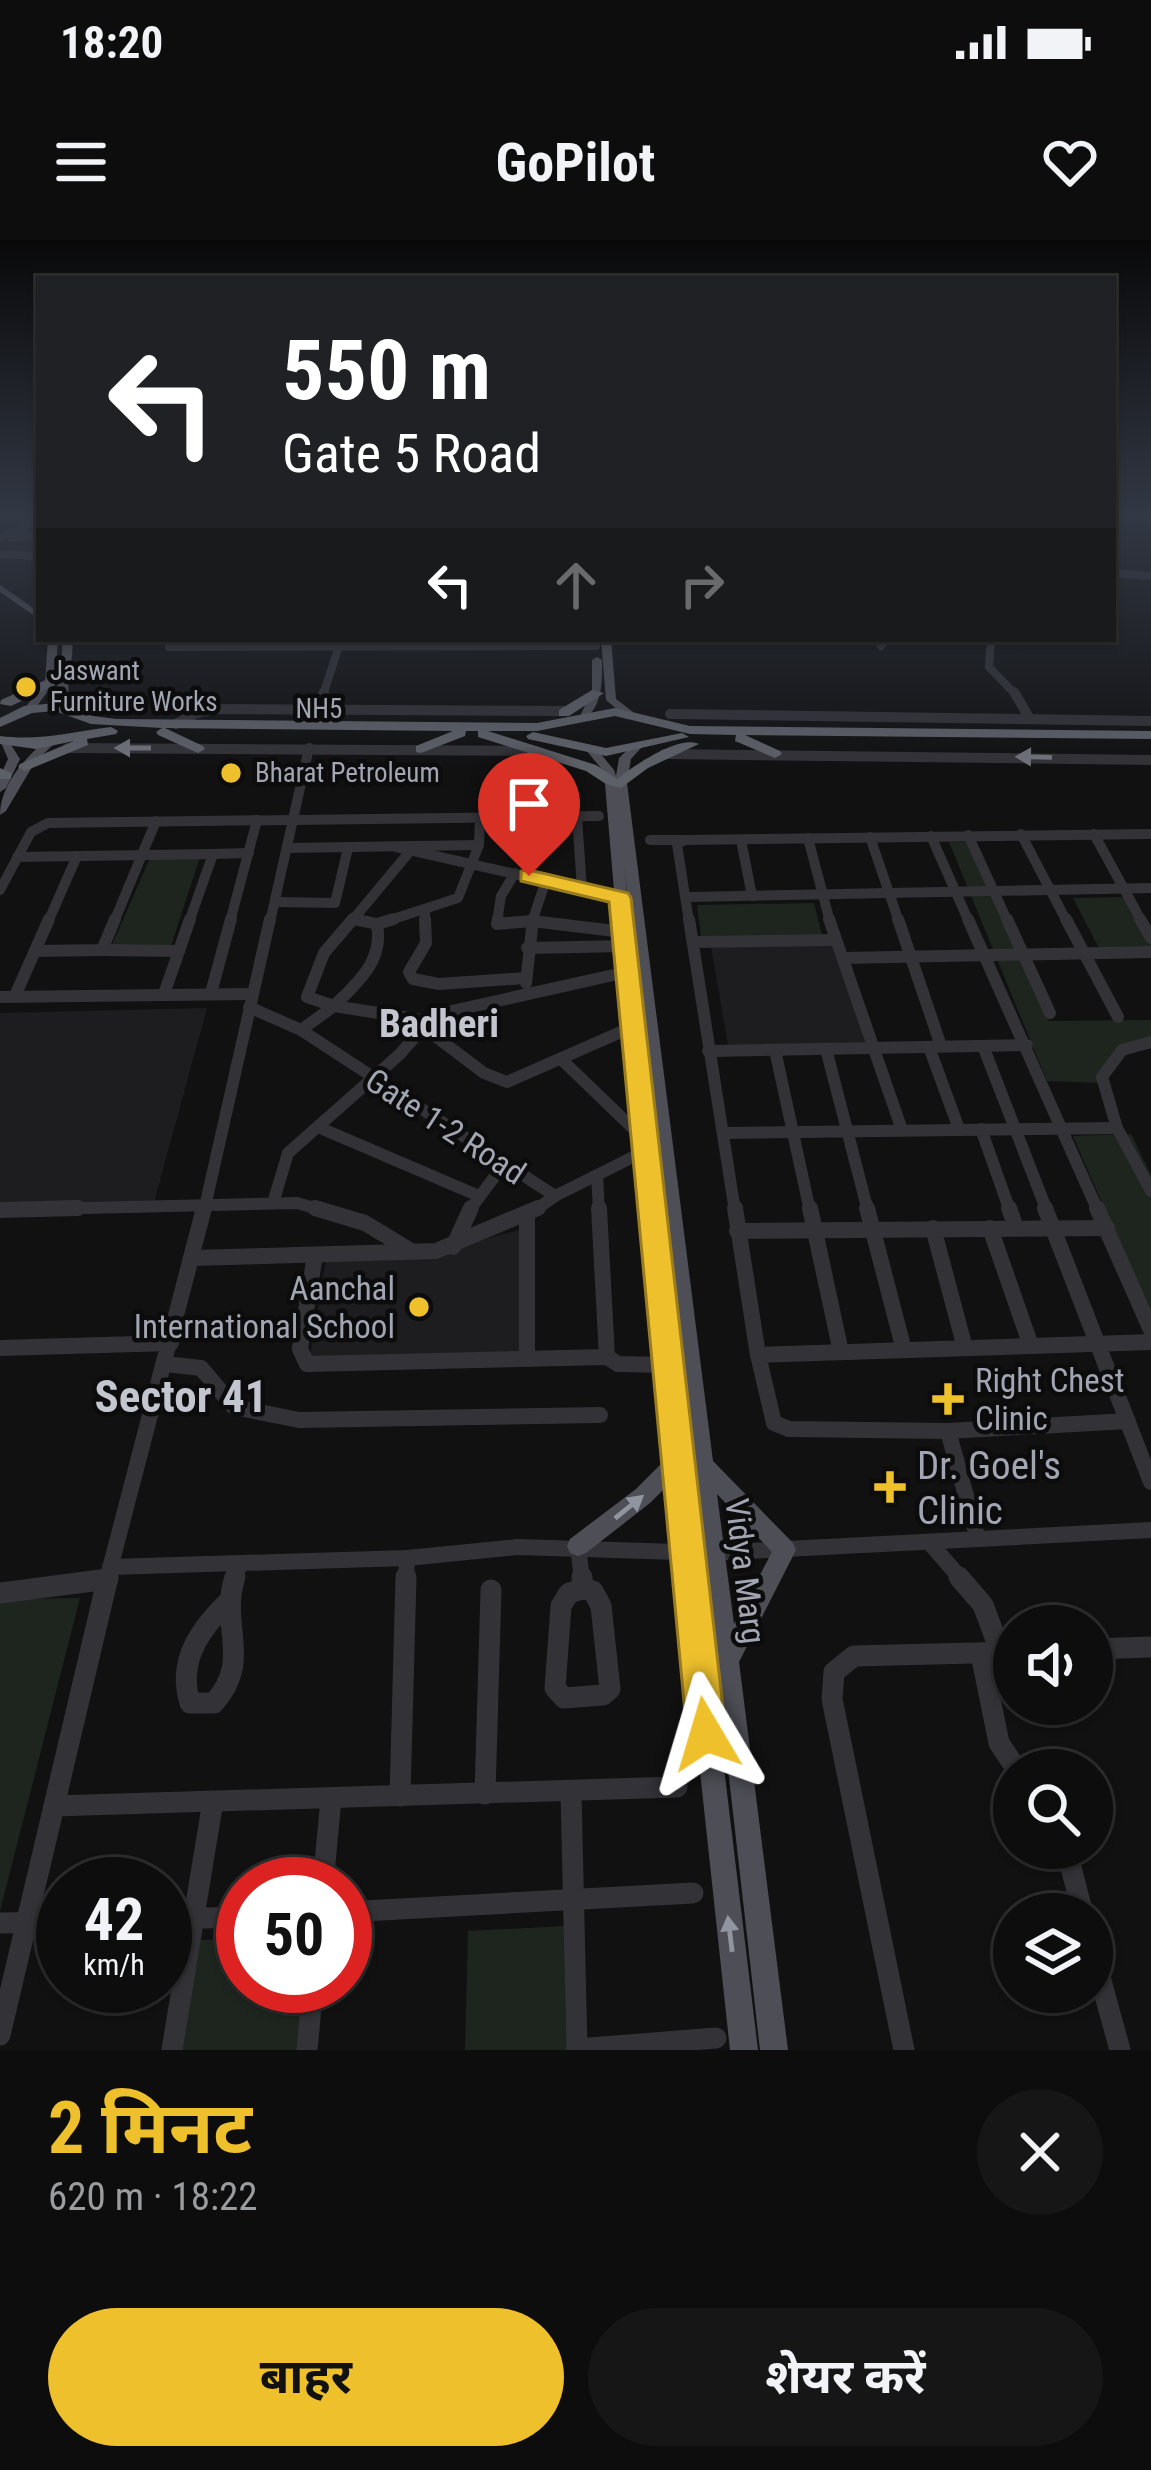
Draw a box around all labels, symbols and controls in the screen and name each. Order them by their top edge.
text: 18:20 [60,16,163,69]
icon: menu [48,129,114,195]
icon: heart [1037,129,1103,195]
text: GoPilot [496,131,655,194]
text: 550 m [282,321,491,420]
icon: left [84,324,240,480]
text: Gate 5 Road [282,422,541,485]
icon: left [417,552,483,618]
icon: ahead [543,552,609,618]
icon: right [669,552,735,618]
place label: Jaswant Furniture Works [50,655,218,718]
marker: Jaswant Furniture Works [13,674,39,700]
street label: NH5 [296,693,342,725]
one-way arrow [113,738,151,758]
one-way arrow [1014,747,1052,767]
pin [478,753,580,876]
place label: Bharat Petroleum [255,757,440,789]
marker: Bharat Petroleum [218,760,244,786]
icon: arrive [496,771,562,837]
district label: Badheri [379,1001,499,1047]
street label: Gate 1-2 Road [358,1060,533,1193]
place label: Aanchal International School [134,1269,395,1346]
marker: Aanchal International School [406,1294,432,1320]
place label: Right Chest Clinic [975,1361,1125,1438]
district label: Sector 41 [95,1370,267,1423]
marker: Right Chest Clinic [932,1383,964,1415]
place label: Dr. Goel's Clinic [917,1443,1061,1534]
marker: Dr. Goel's Clinic [874,1471,906,1503]
one-way arrow [614,1495,645,1520]
street label: Vidya Marg [717,1496,774,1646]
map controls [993,1605,1113,2013]
button: sound [993,1605,1113,1725]
position arrow [643,1671,769,1797]
button: search [993,1749,1113,1869]
speed limit sign: 50 [216,1857,372,2013]
text: 42 [84,1884,144,1955]
button: layers [993,1893,1113,2013]
one-way arrow [721,1915,740,1952]
text: km/h [83,1947,145,1982]
text: 2 मिनट [48,2086,252,2171]
button: close [977,2089,1103,2215]
text: 620 m · 18:22 [48,2174,258,2220]
button: बाहर [48,2308,564,2446]
button: शेयर करें [588,2308,1103,2446]

